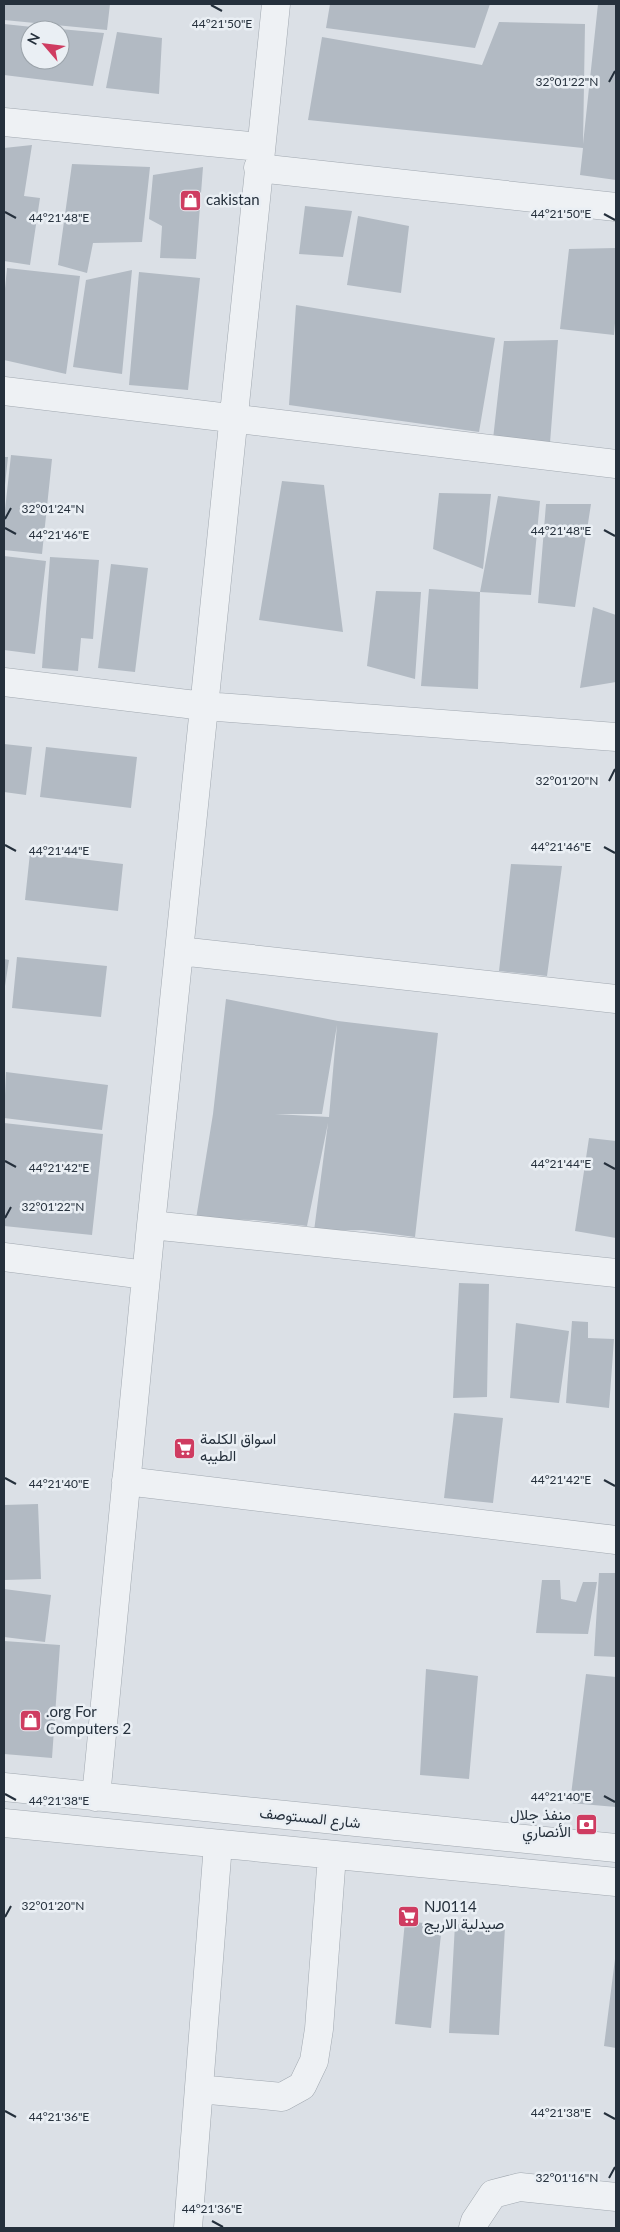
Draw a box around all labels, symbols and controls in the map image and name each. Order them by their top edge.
text: 44°21'50"E [192,16,252,31]
north arrow [20,20,70,70]
text: N [23,30,43,47]
text: 32°01'22"N [536,74,598,89]
shop icon: cakistan [178,188,202,212]
place label: cakistan [206,190,260,208]
text: 44°21'50"E [531,206,591,221]
text: 44°21'48"E [29,210,89,225]
text: 32°01'24"N [22,501,84,516]
text: 44°21'48"E [531,523,591,538]
text: 44°21'46"E [29,527,89,542]
text: 32°01'20"N [536,773,598,788]
text: 44°21'46"E [531,839,591,854]
text: 44°21'44"E [29,843,89,858]
text: 44°21'44"E [531,1156,591,1171]
text: 44°21'42"E [29,1160,89,1175]
text: 32°01'22"N [22,1199,84,1214]
place label: اسواق الكلمة الطيبه [200,1429,276,1465]
supermarket icon: اسواق الكلمة الطيبه [172,1436,196,1460]
text: 44°21'42"E [531,1472,591,1487]
text: 44°21'40"E [29,1476,89,1491]
place label: .org For Computers 2 [46,1702,131,1737]
shop icon: .org For Computers 2 [18,1709,42,1733]
text: 44°21'40"E [531,1789,591,1804]
text: 44°21'38"E [29,1793,89,1808]
street label: شارع المستوصف [258,1803,362,1834]
place label: منفذ جلال الأنصاري [510,1805,571,1845]
bank icon: منفذ جلال الأنصاري [575,1812,599,1836]
place label: NJ0114 صيدلية الاريج [424,1897,504,1935]
text: 32°01'20"N [22,1898,84,1913]
supermarket icon: NJ0114 صيدلية الاريج [396,1904,420,1928]
text: 44°21'38"E [531,2105,591,2120]
text: 44°21'36"E [29,2109,89,2124]
text: 32°01'16"N [536,2170,598,2185]
text: 44°21'36"E [182,2201,242,2216]

